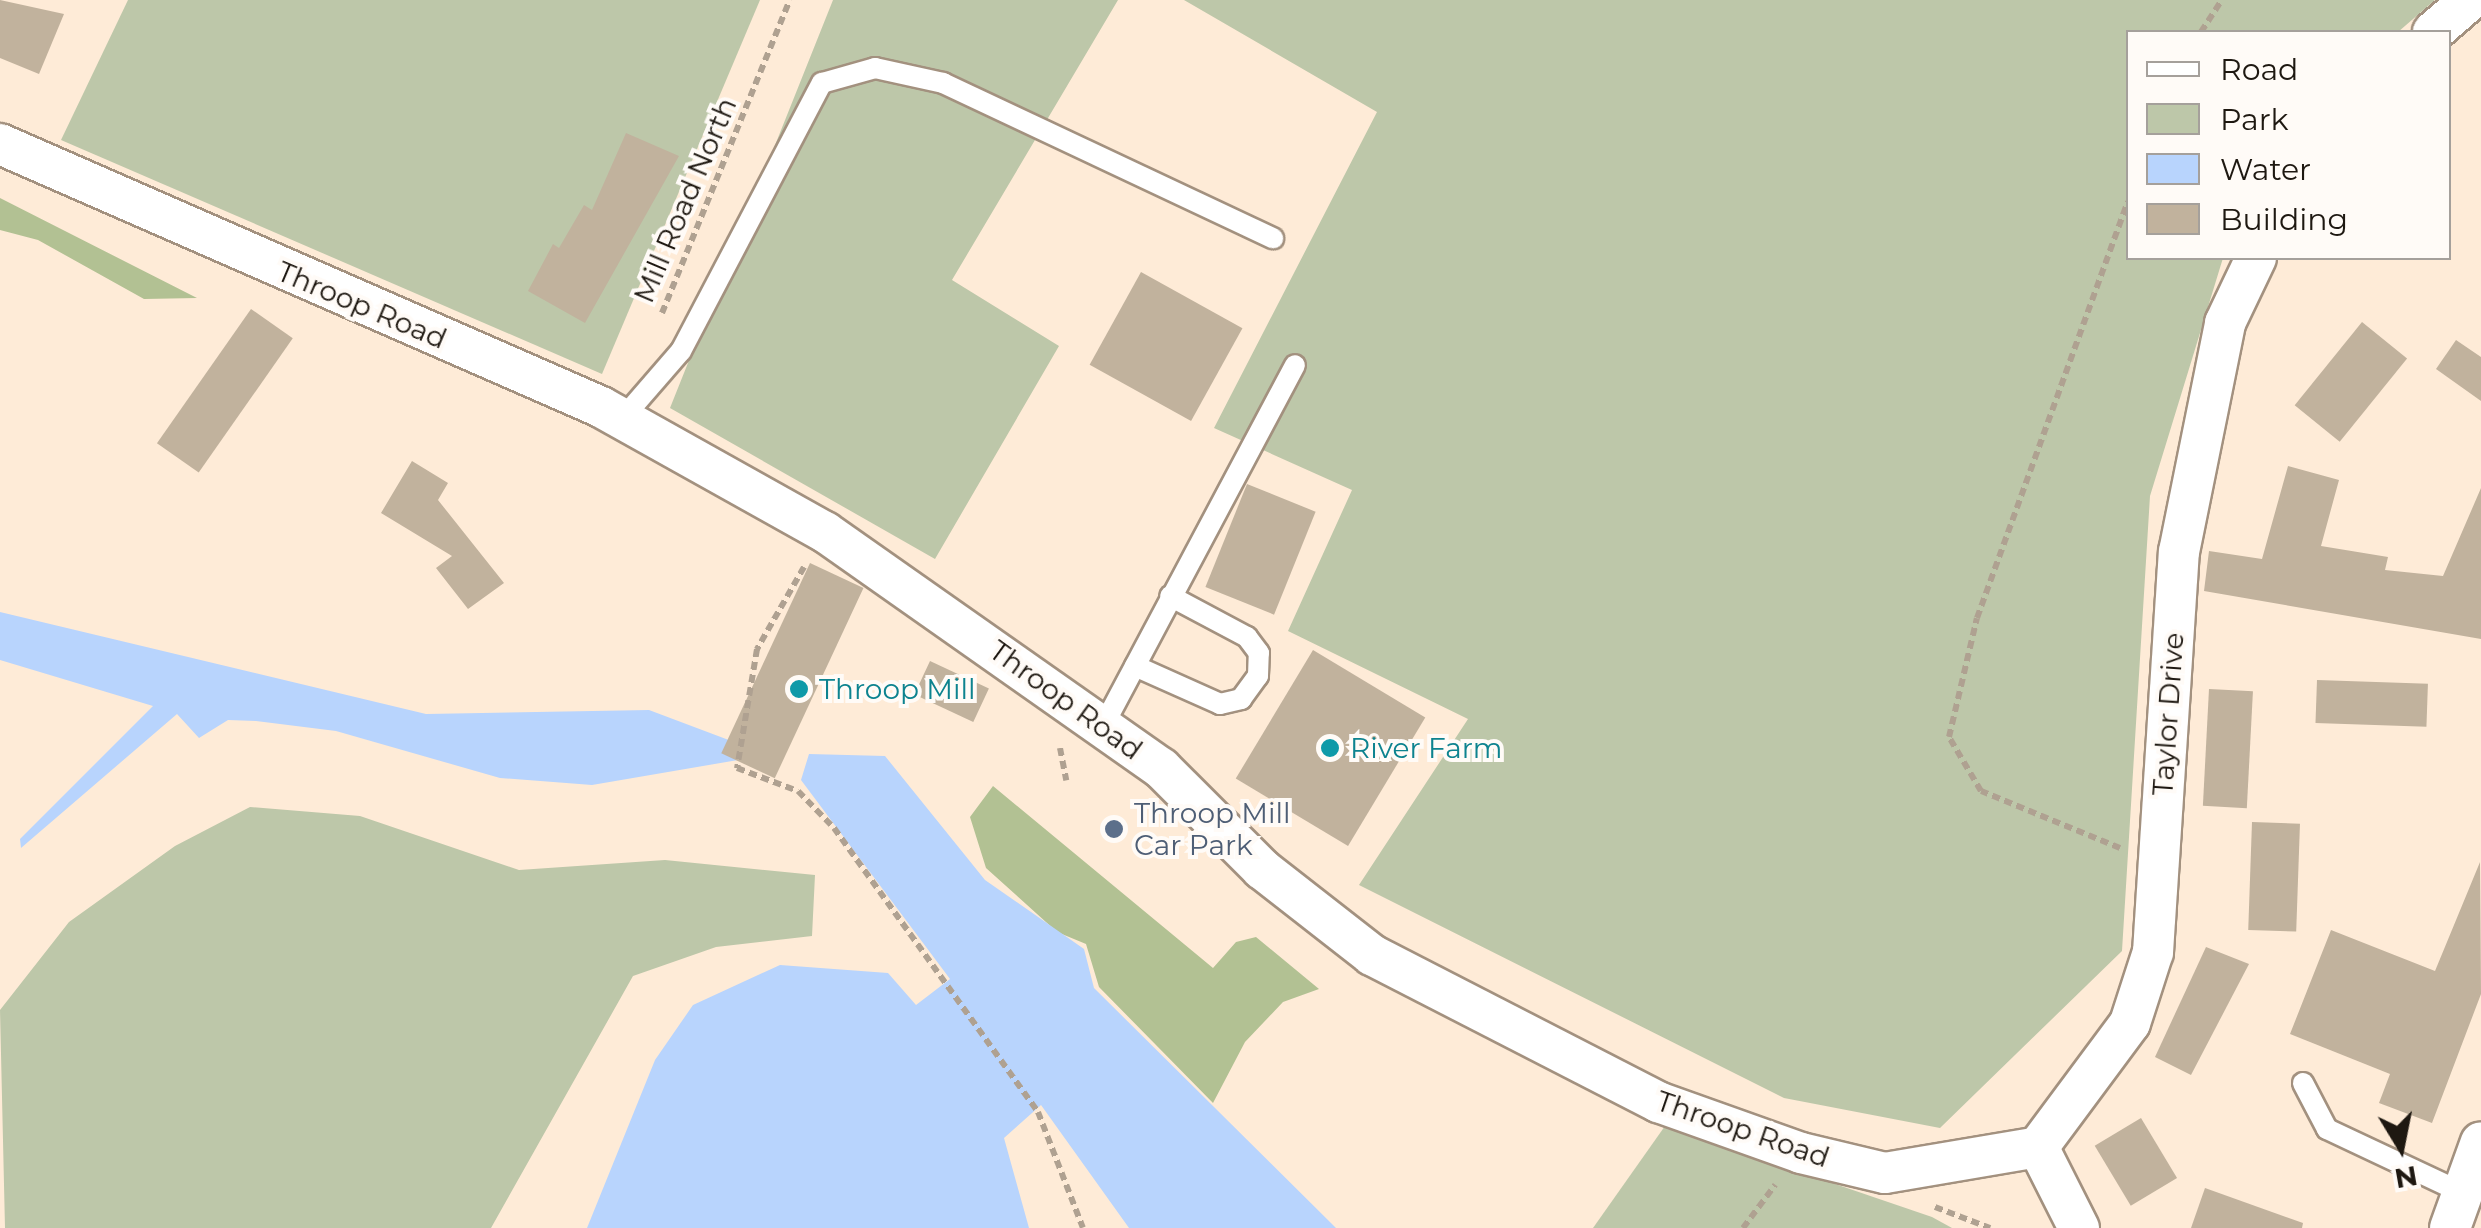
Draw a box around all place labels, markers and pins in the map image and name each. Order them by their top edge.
place label: Throop Mill [819,672,976,706]
marker: Throop Mill [788,678,810,700]
place label: River Farm [1350,731,1502,765]
marker: River Farm [1319,737,1341,759]
place label: Throop Mill Car Park [1134,796,1291,862]
marker: Throop Mill Car Park [1103,818,1125,840]

